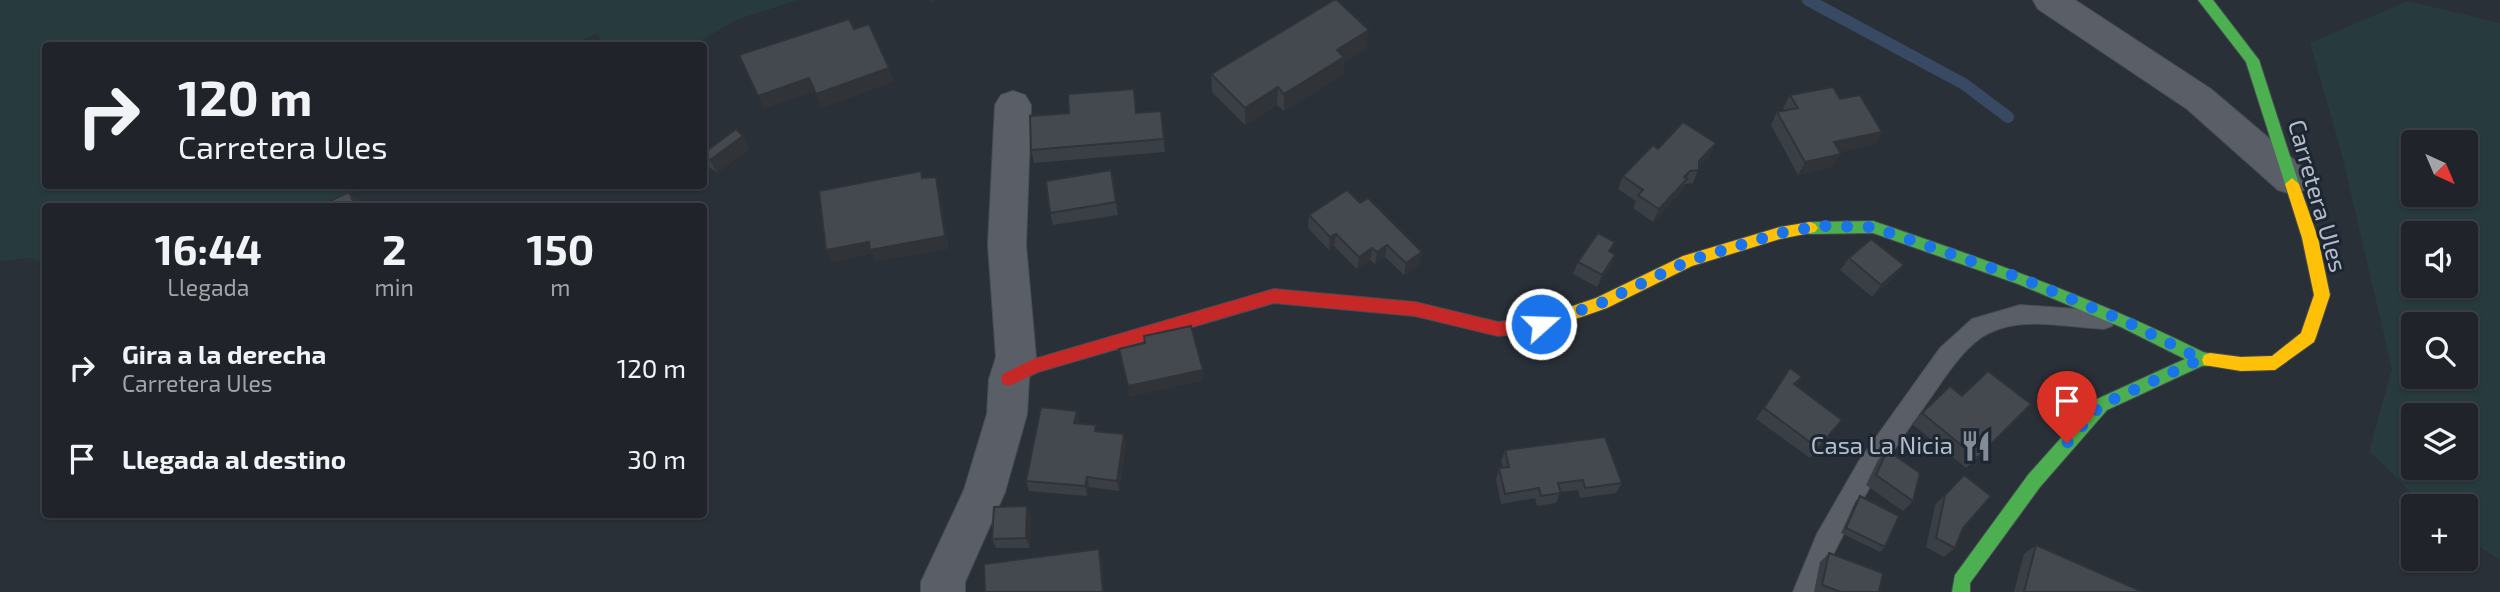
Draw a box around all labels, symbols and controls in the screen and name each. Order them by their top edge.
text: 120 m [178,67,312,126]
icon: right [63,70,154,161]
street label: Carretera Ules [2283,116,2354,275]
text: Carretera Ules [178,127,387,165]
north arrow [2401,130,2478,206]
map controls [2401,130,2478,571]
button: sound [2401,221,2478,298]
text: 16:44 [155,223,262,273]
text: 2 [382,223,406,273]
text: 150 [526,223,594,273]
text: Llegada [167,273,249,301]
text: min [375,273,414,301]
text: m [550,273,570,301]
position arrow [1504,287,1578,361]
button: search [2401,312,2478,389]
text: Gira a la derecha [122,338,326,369]
icon: right [63,349,101,387]
text: 120 m [617,352,686,383]
text: Carretera Ules [122,369,273,397]
pin [2037,371,2097,443]
icon: arrive [2048,382,2086,420]
button: layers [2401,403,2478,480]
restaurant icon: Casa La Nicia [1959,429,1993,463]
place label: Casa La Nicia [1811,430,1953,459]
icon: arrive [63,440,101,478]
text: Llegada al destino [122,443,346,474]
text: 30 m [627,443,686,474]
button: + [2401,494,2478,571]

